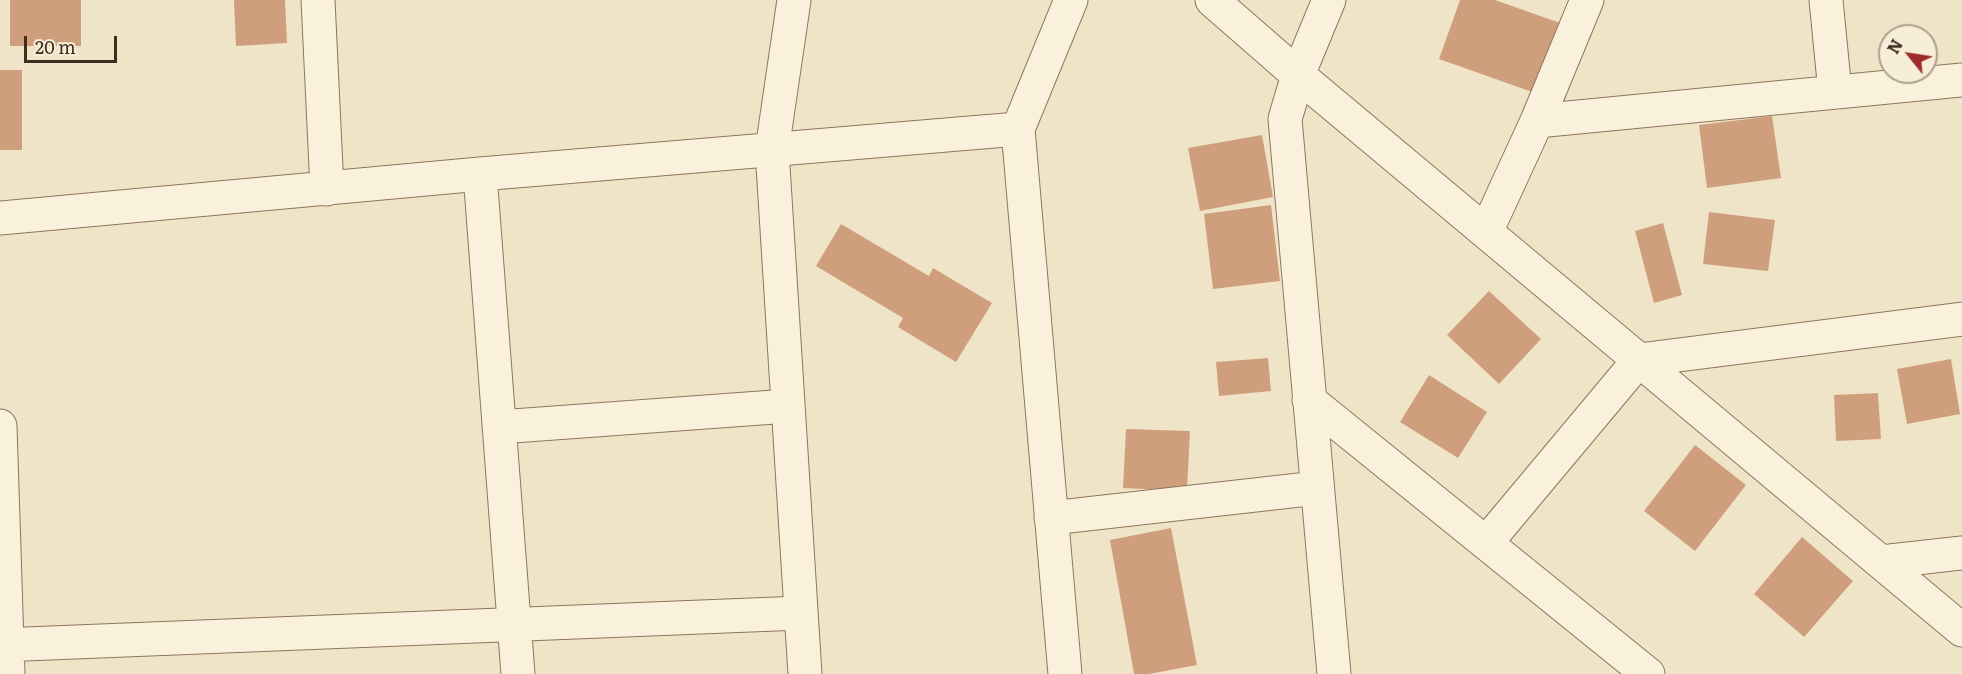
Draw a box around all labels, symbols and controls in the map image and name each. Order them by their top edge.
scale bar [27,24,120,62]
north arrow [1878,24,1938,84]
text: 20 m [35,33,76,60]
text: N [1880,34,1908,58]

